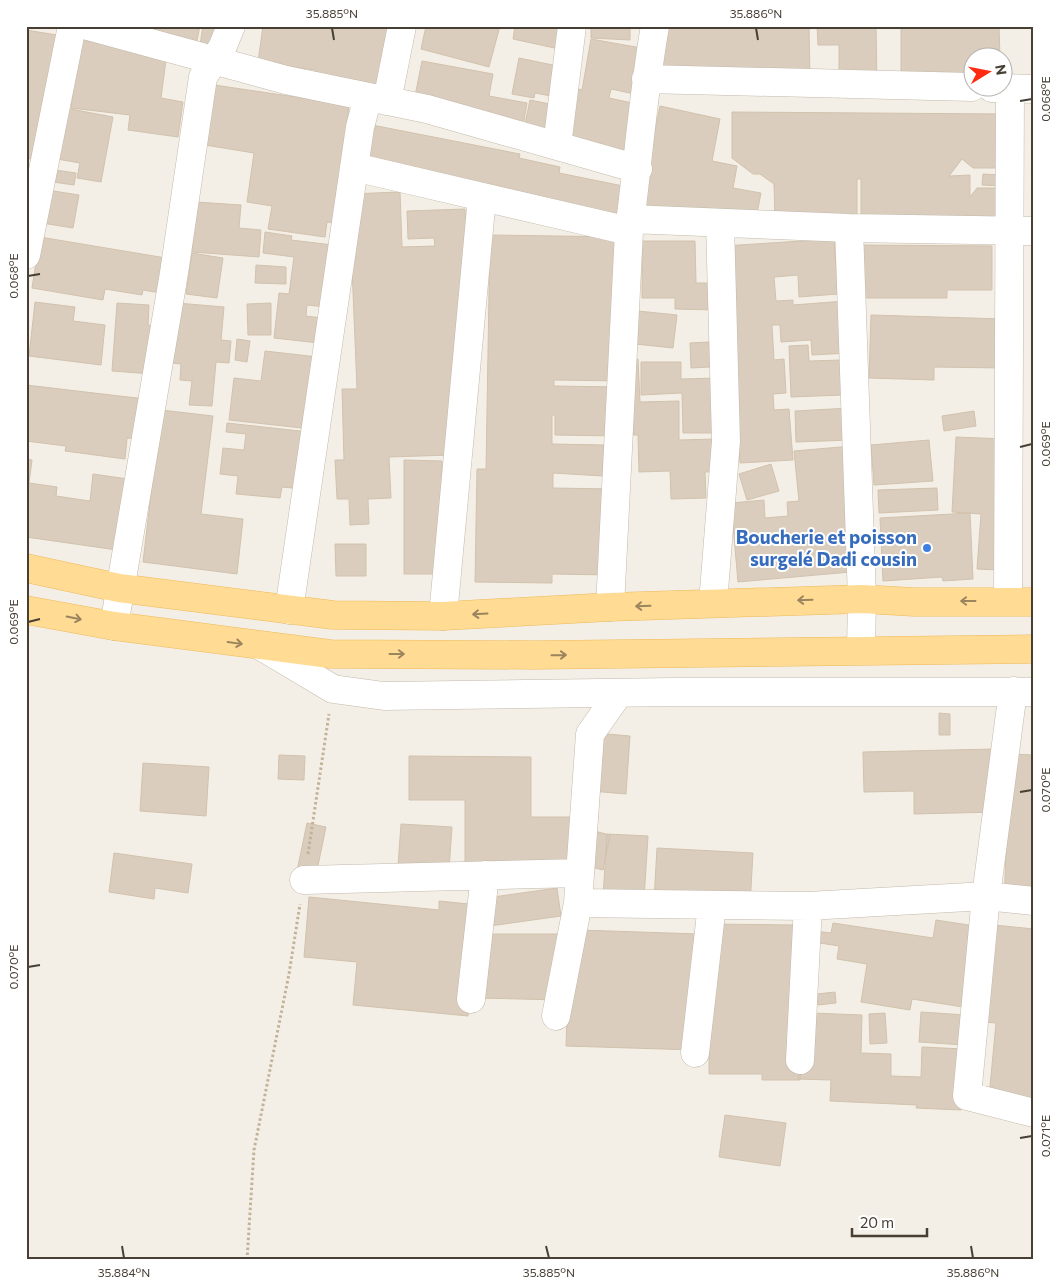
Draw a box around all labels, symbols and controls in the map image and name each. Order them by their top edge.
text: 35.885°N [306,6,358,20]
text: 35.886°N [730,6,782,20]
north arrow [962,48,1012,98]
text: N [992,63,1011,76]
text: 0.068°E [1038,76,1052,122]
text: 0.068°E [6,253,20,299]
text: 0.069°E [1038,421,1052,467]
place label: Boucherie et poisson surgelé Dadi cousin [736,525,917,570]
marker: Boucherie et poisson surgelé Dadi cousin [921,542,933,554]
one-way arrow [797,596,813,605]
one-way arrow [960,596,976,606]
text: 0.069°E [6,599,20,645]
one-way arrow [635,601,651,611]
one-way arrow [473,609,489,619]
one-way arrow [66,614,82,624]
one-way arrow [226,638,242,648]
one-way arrow [388,649,404,659]
one-way arrow [550,650,567,660]
text: 0.070°E [1038,768,1052,812]
text: 0.070°E [6,945,20,989]
text: 0.071°E [1038,1115,1052,1157]
scale bar [852,1206,928,1238]
text: 20 m [860,1213,894,1231]
text: 35.884°N [98,1265,150,1279]
text: 35.885°N [523,1265,575,1279]
text: 35.886°N [947,1265,999,1279]

